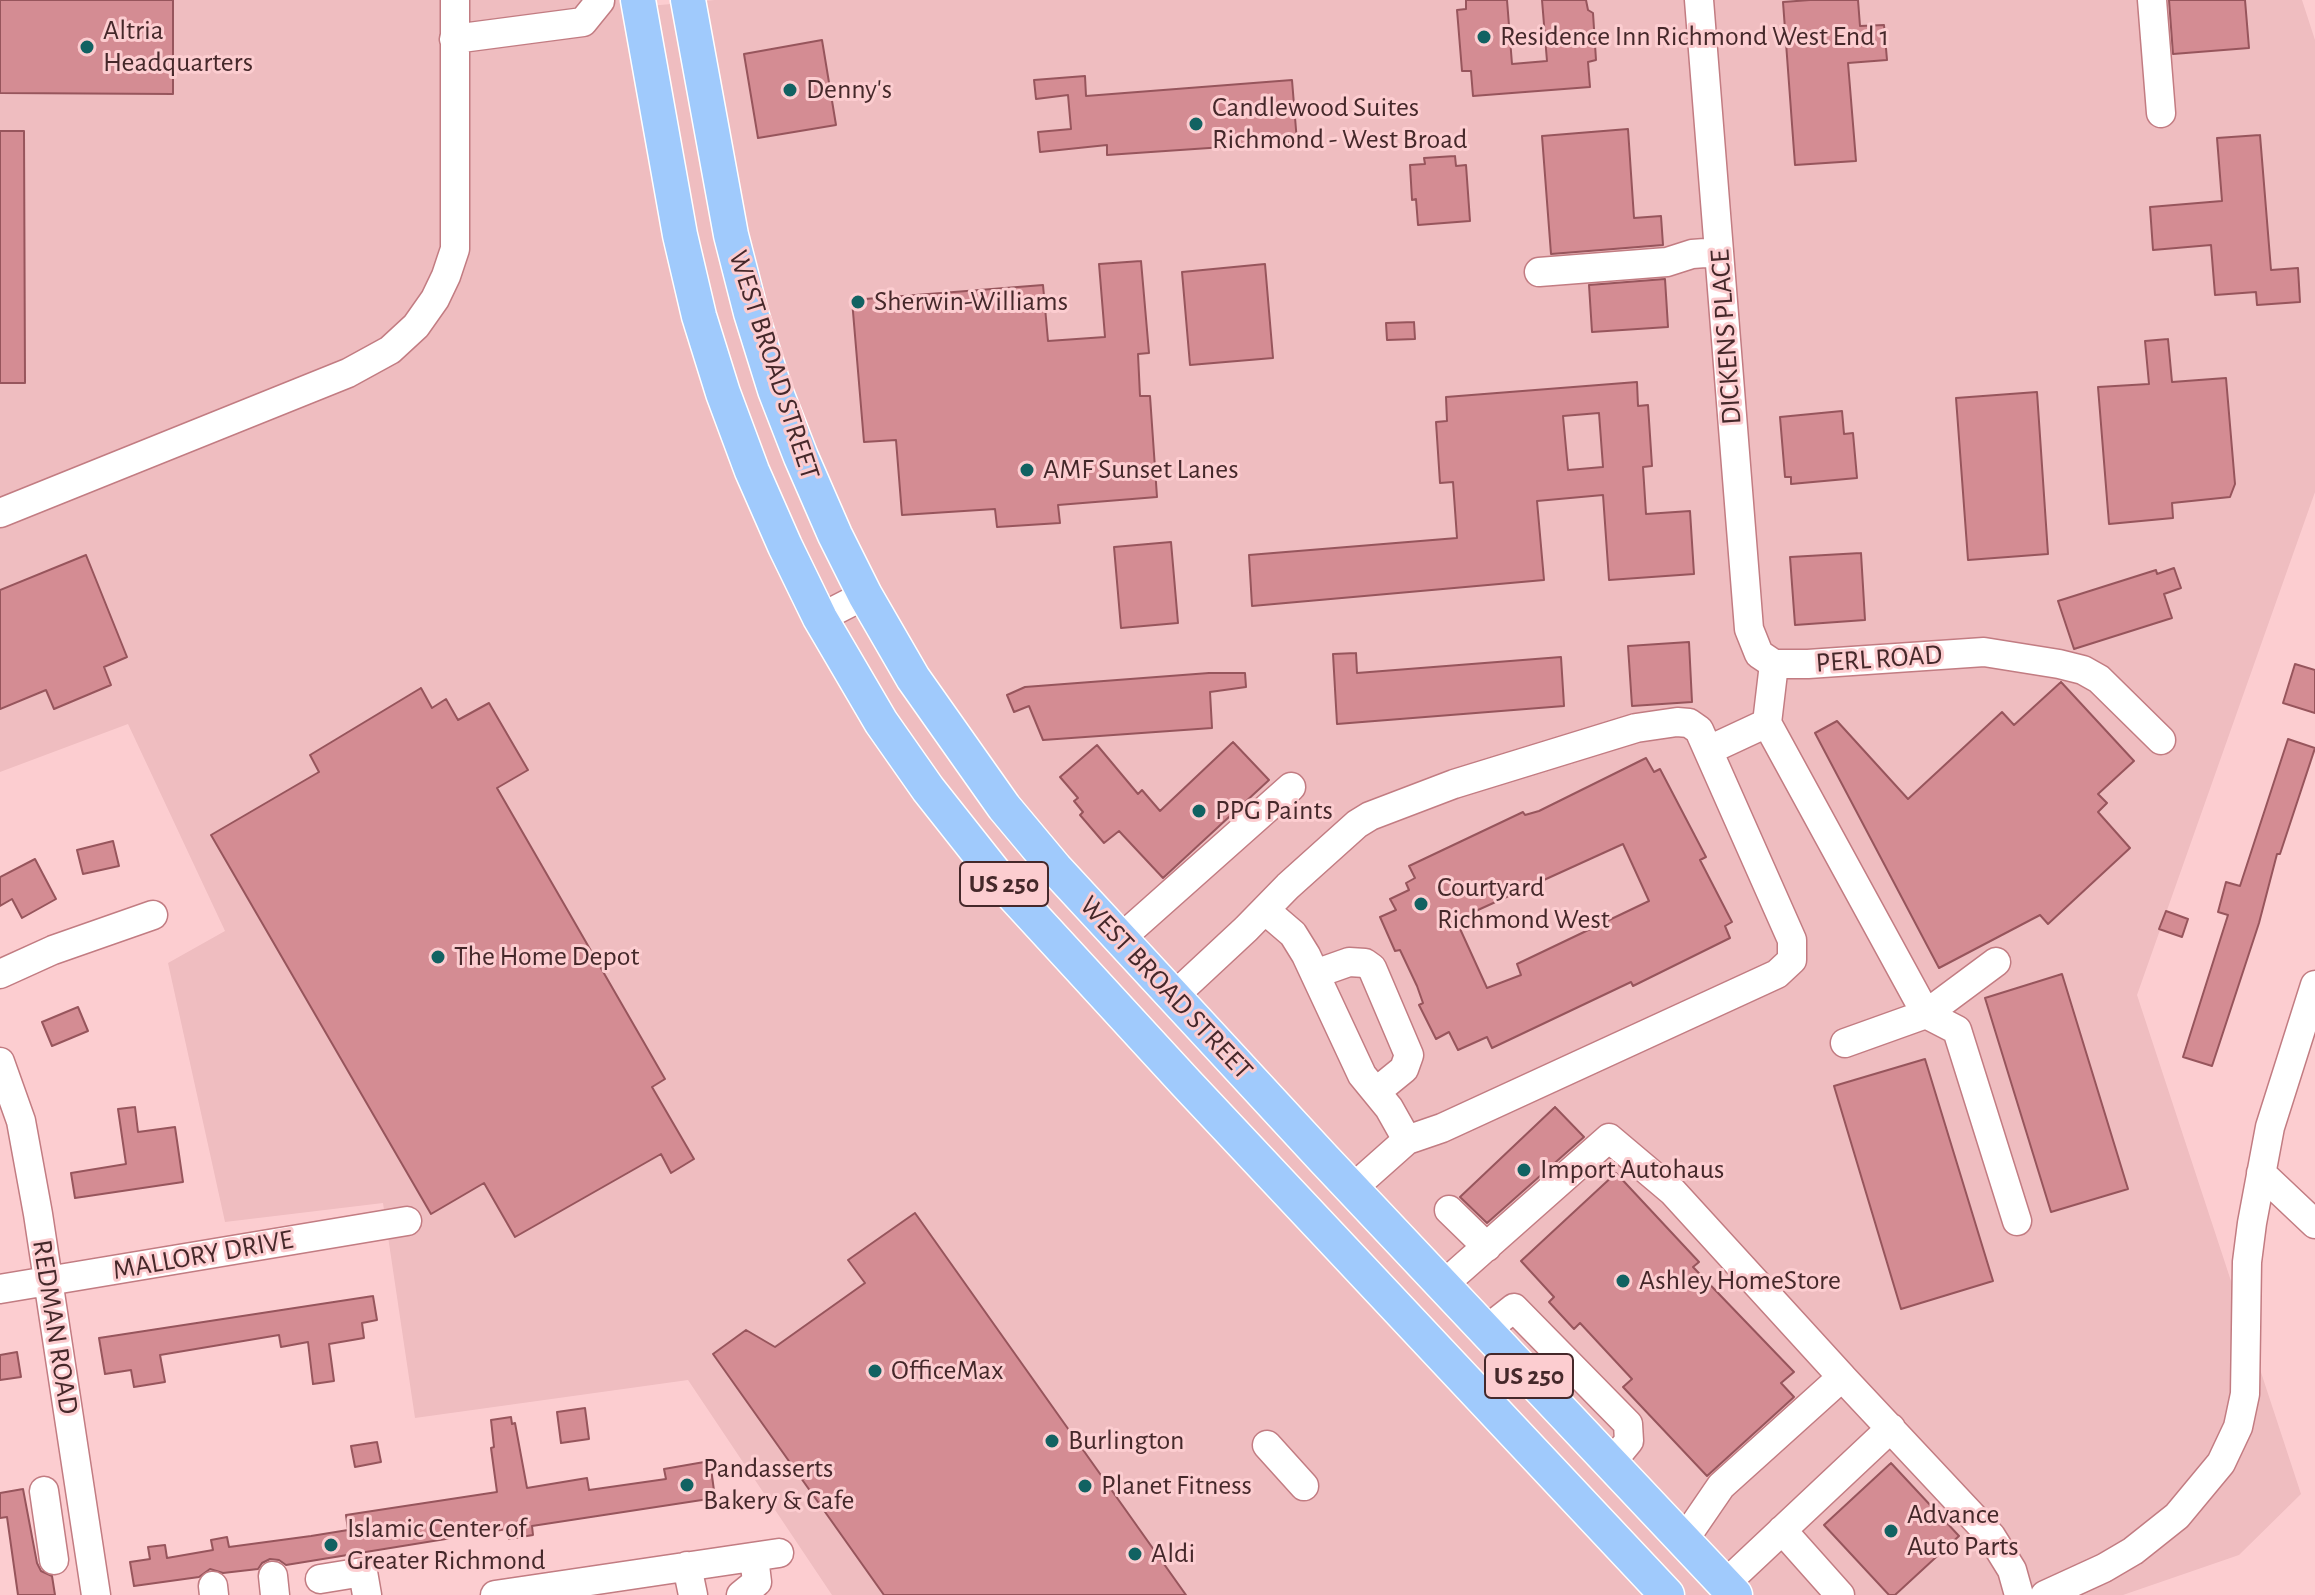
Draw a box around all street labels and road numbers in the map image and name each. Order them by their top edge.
street label: WEST BROAD STREET [721,246,827,484]
street label: DICKENS PLACE [1703,248,1749,426]
street label: PERL ROAD [1815,638,1943,680]
road number: US 250 [960,862,1048,906]
street label: WEST BROAD STREET [1072,889,1260,1087]
street label: MALLORY DRIVE [110,1223,296,1287]
street label: REDMAN ROAD [25,1237,85,1417]
road number: US 250 [1485,1354,1573,1398]

